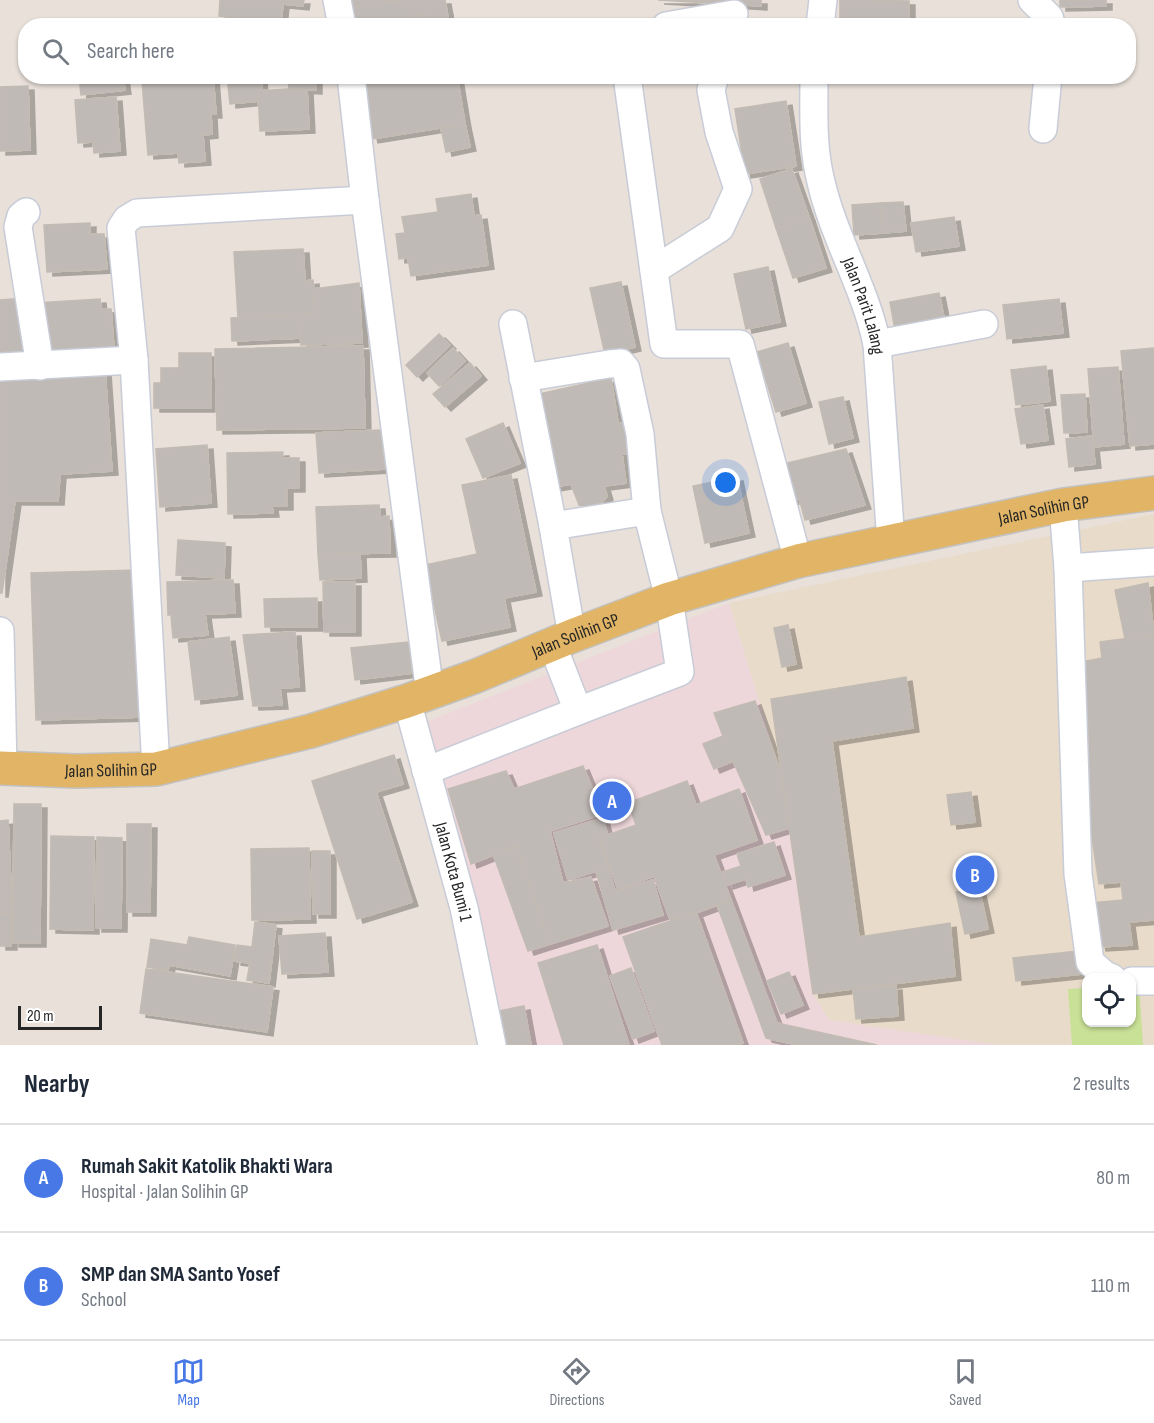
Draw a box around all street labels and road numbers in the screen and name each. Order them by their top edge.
street label: Jalan Parit Lalang [837,253,888,355]
street label: Jalan Solihin GP [996,492,1091,530]
street label: Jalan Solihin GP [528,609,622,663]
street label: Jalan Solihin GP [63,759,158,782]
street label: Jalan Kota Bumi 1 [430,819,477,924]

